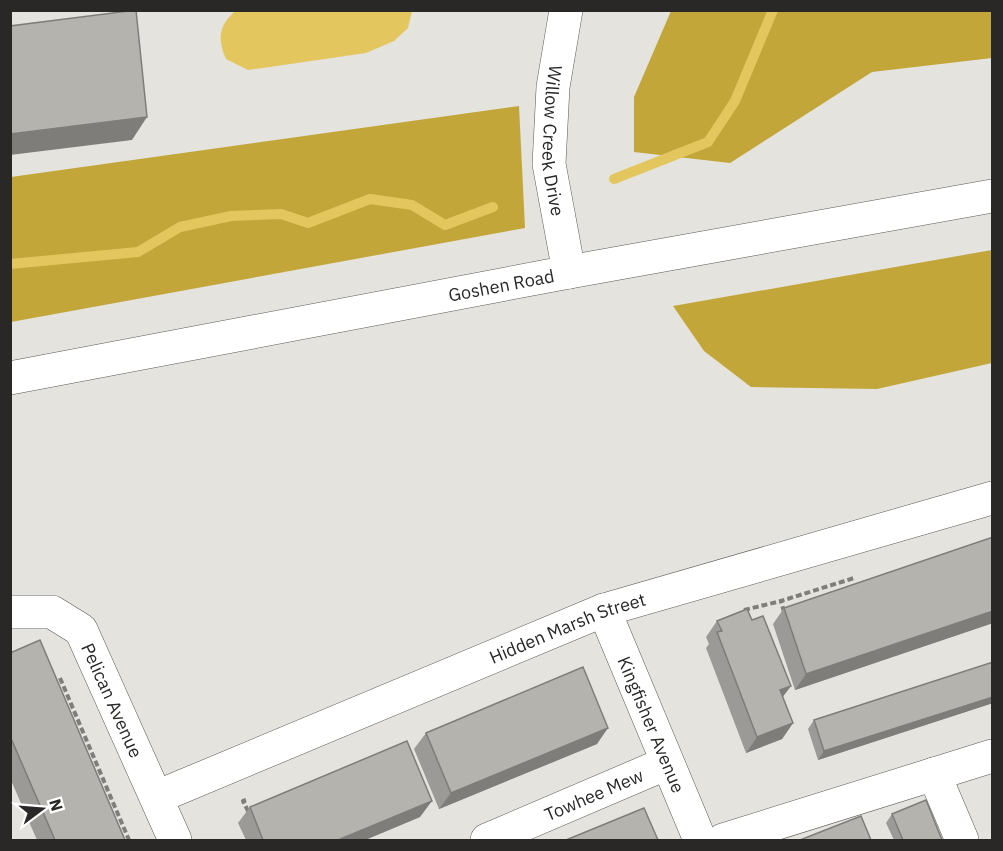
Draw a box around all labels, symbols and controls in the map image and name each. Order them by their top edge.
street label: Willow Creek Drive [537,64,570,218]
street label: Goshen Road [446,264,556,306]
street label: Hidden Marsh Street [486,587,648,668]
street label: Pelican Avenue [77,639,148,761]
street label: Kingfisher Avenue [613,653,691,796]
street label: Towhee Mew [541,763,647,826]
north arrow [12,779,72,839]
text: N [45,797,68,813]

